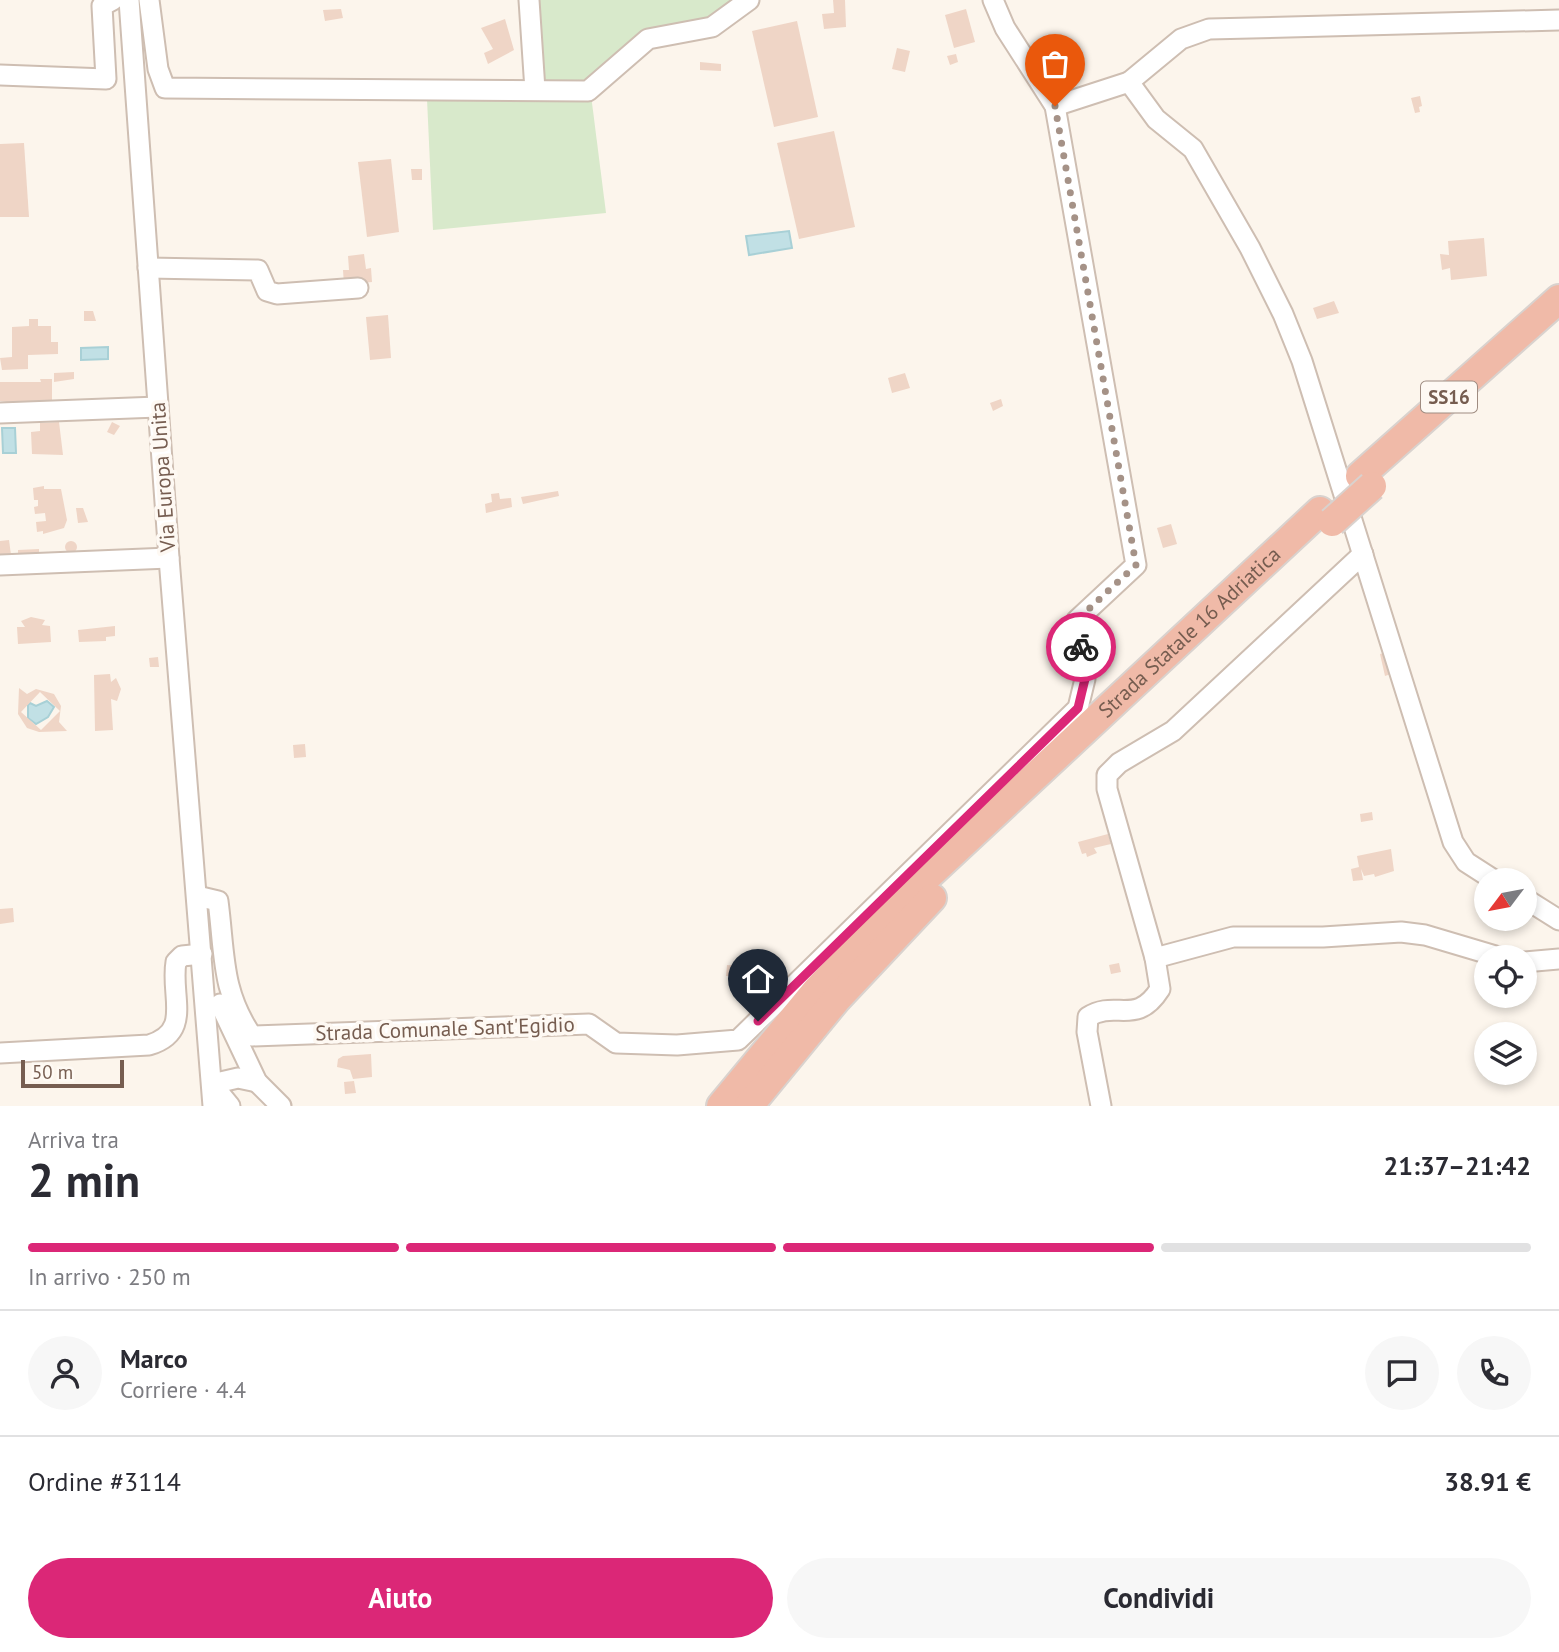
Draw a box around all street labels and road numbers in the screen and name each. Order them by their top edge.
road number: SS16 [1421,382,1477,412]
street label: Via Europa Unita [144,401,181,554]
street label: Strada Statale 16 Adriatica [1092,541,1286,723]
street label: Strada Comunale Sant'Egidio [315,1010,575,1047]

